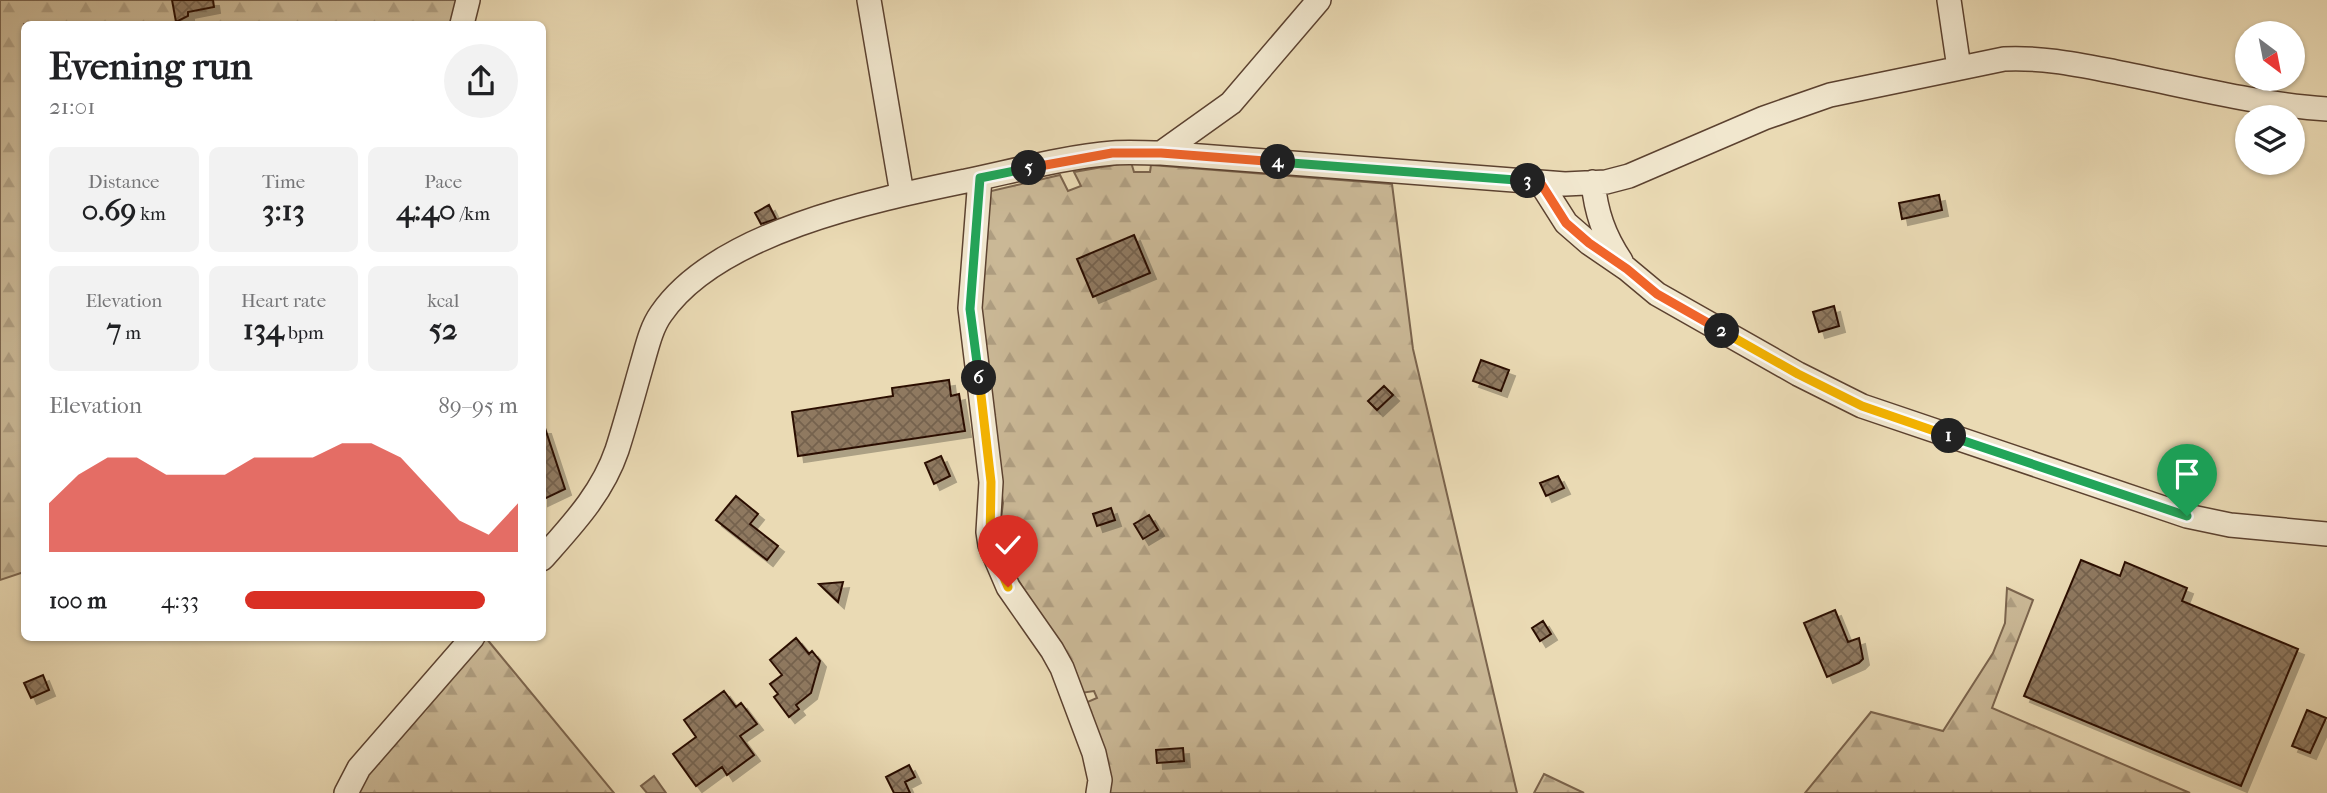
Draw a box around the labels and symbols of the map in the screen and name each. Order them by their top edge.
north arrow [2235,21,2305,91]
pin: 4 [1260,144,1296,180]
pin: 5 [1012,150,1046,186]
pin: 3 [1510,164,1546,198]
pin: 2 [1704,314,1740,348]
pin: 6 [962,360,996,396]
pin: 1 [1932,418,1966,453]
pin [2157,444,2217,516]
pin [978,515,1038,587]

